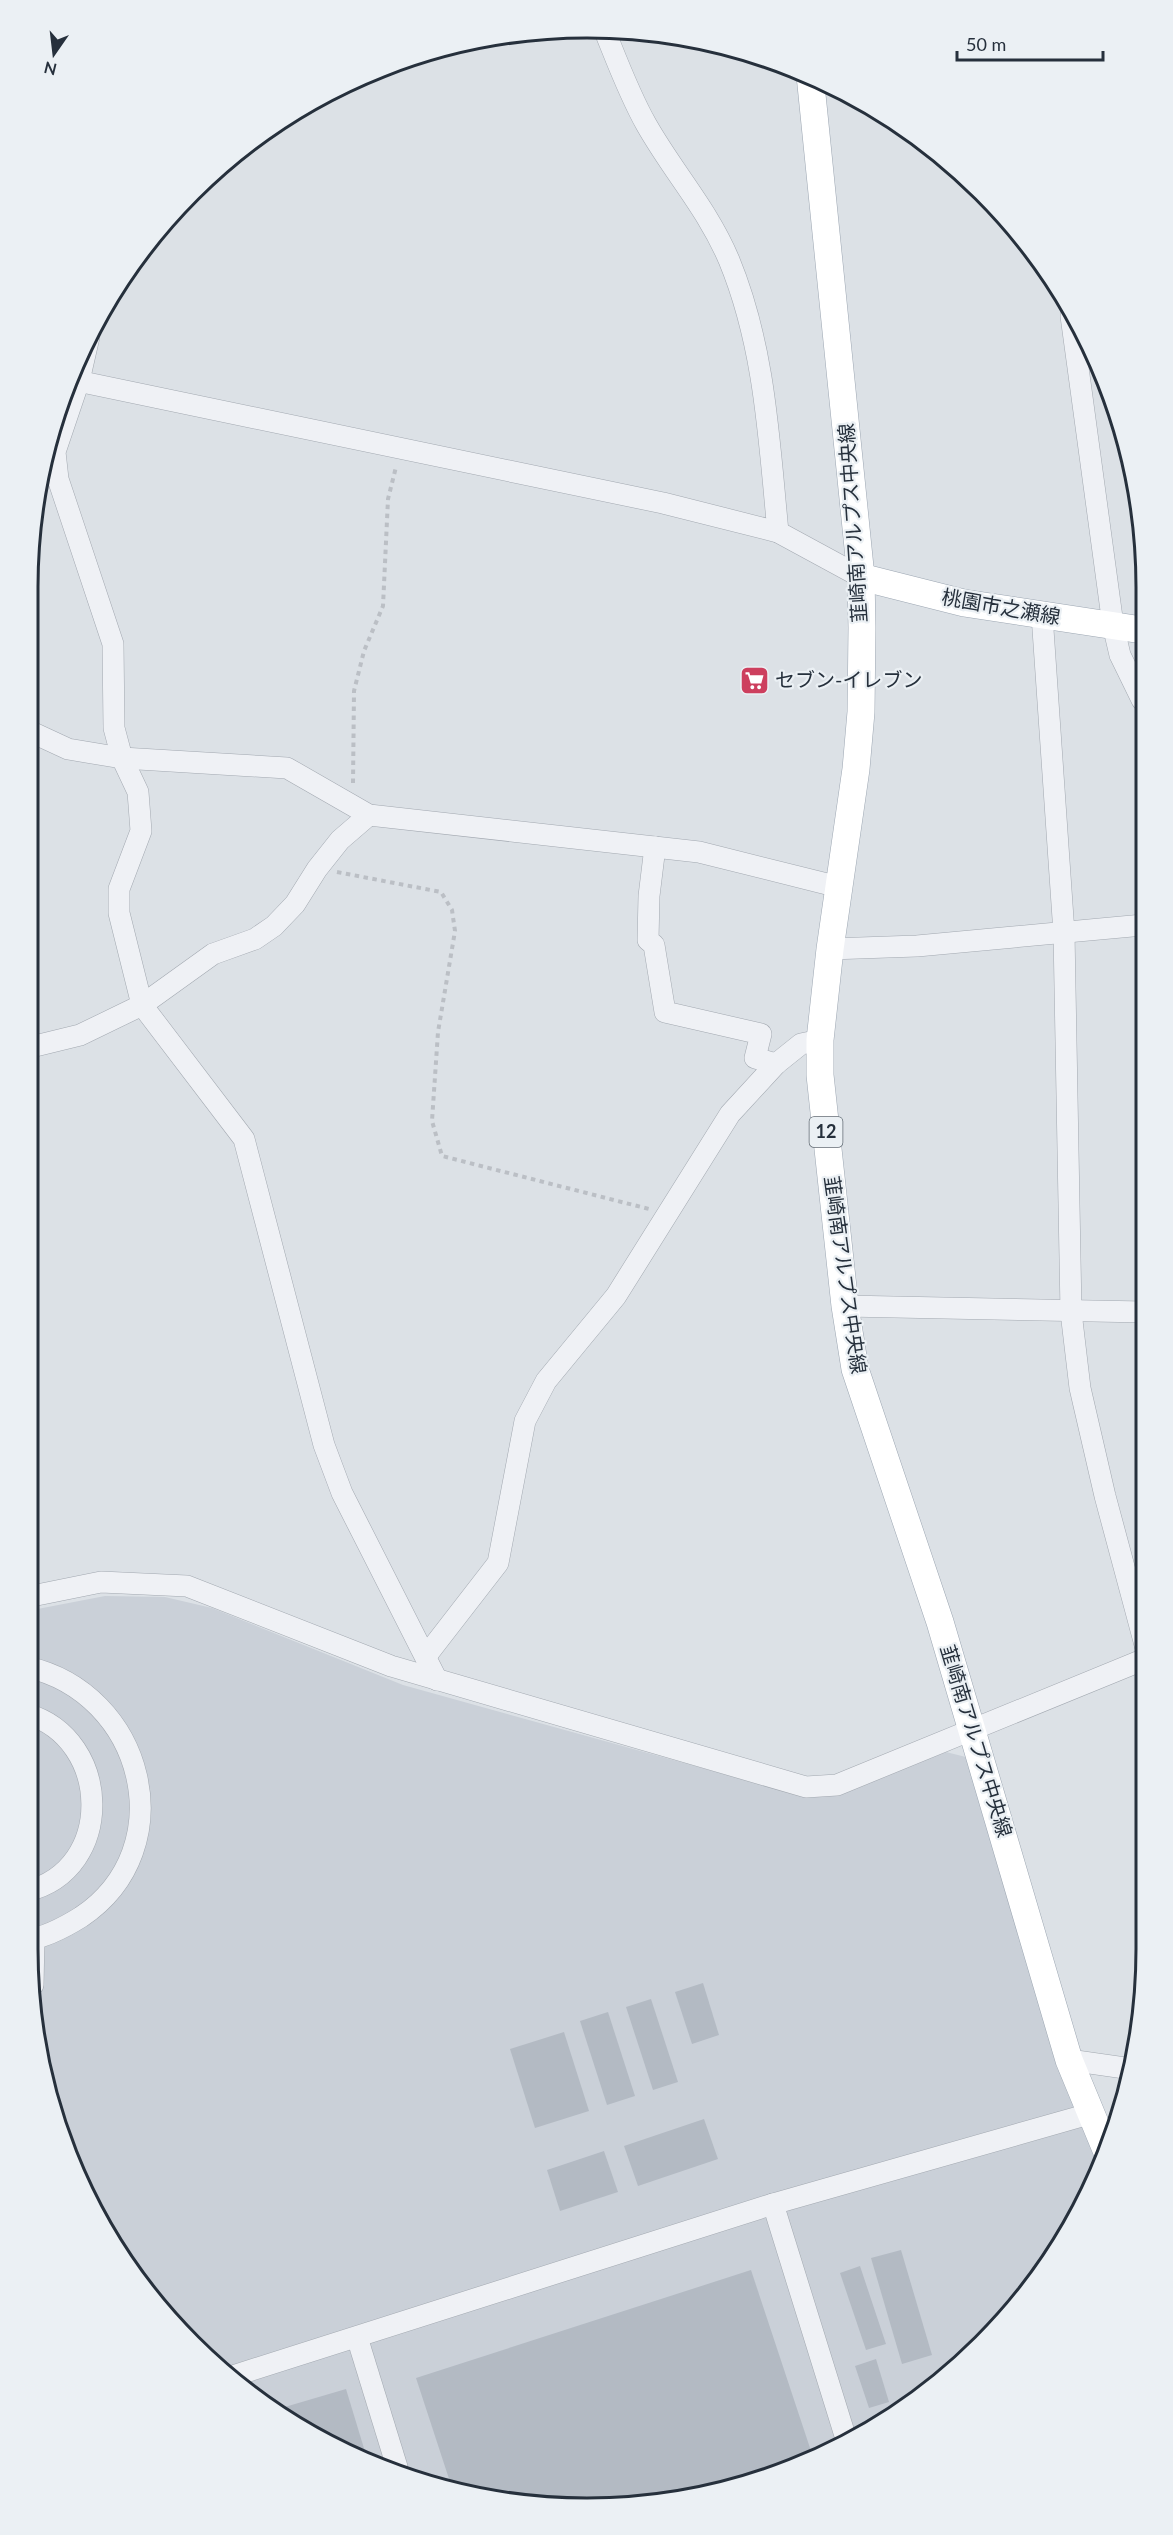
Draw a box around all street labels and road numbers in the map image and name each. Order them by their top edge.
street label: 韮崎南アルプス中央線 [833,423,871,624]
street label: 桃園市之瀬線 [940,584,1062,628]
road number: 12 [810,1117,842,1147]
street label: 韮崎南アルプス中央線 [820,1174,872,1375]
street label: 韮崎南アルプス中央線 [936,1642,1018,1840]

